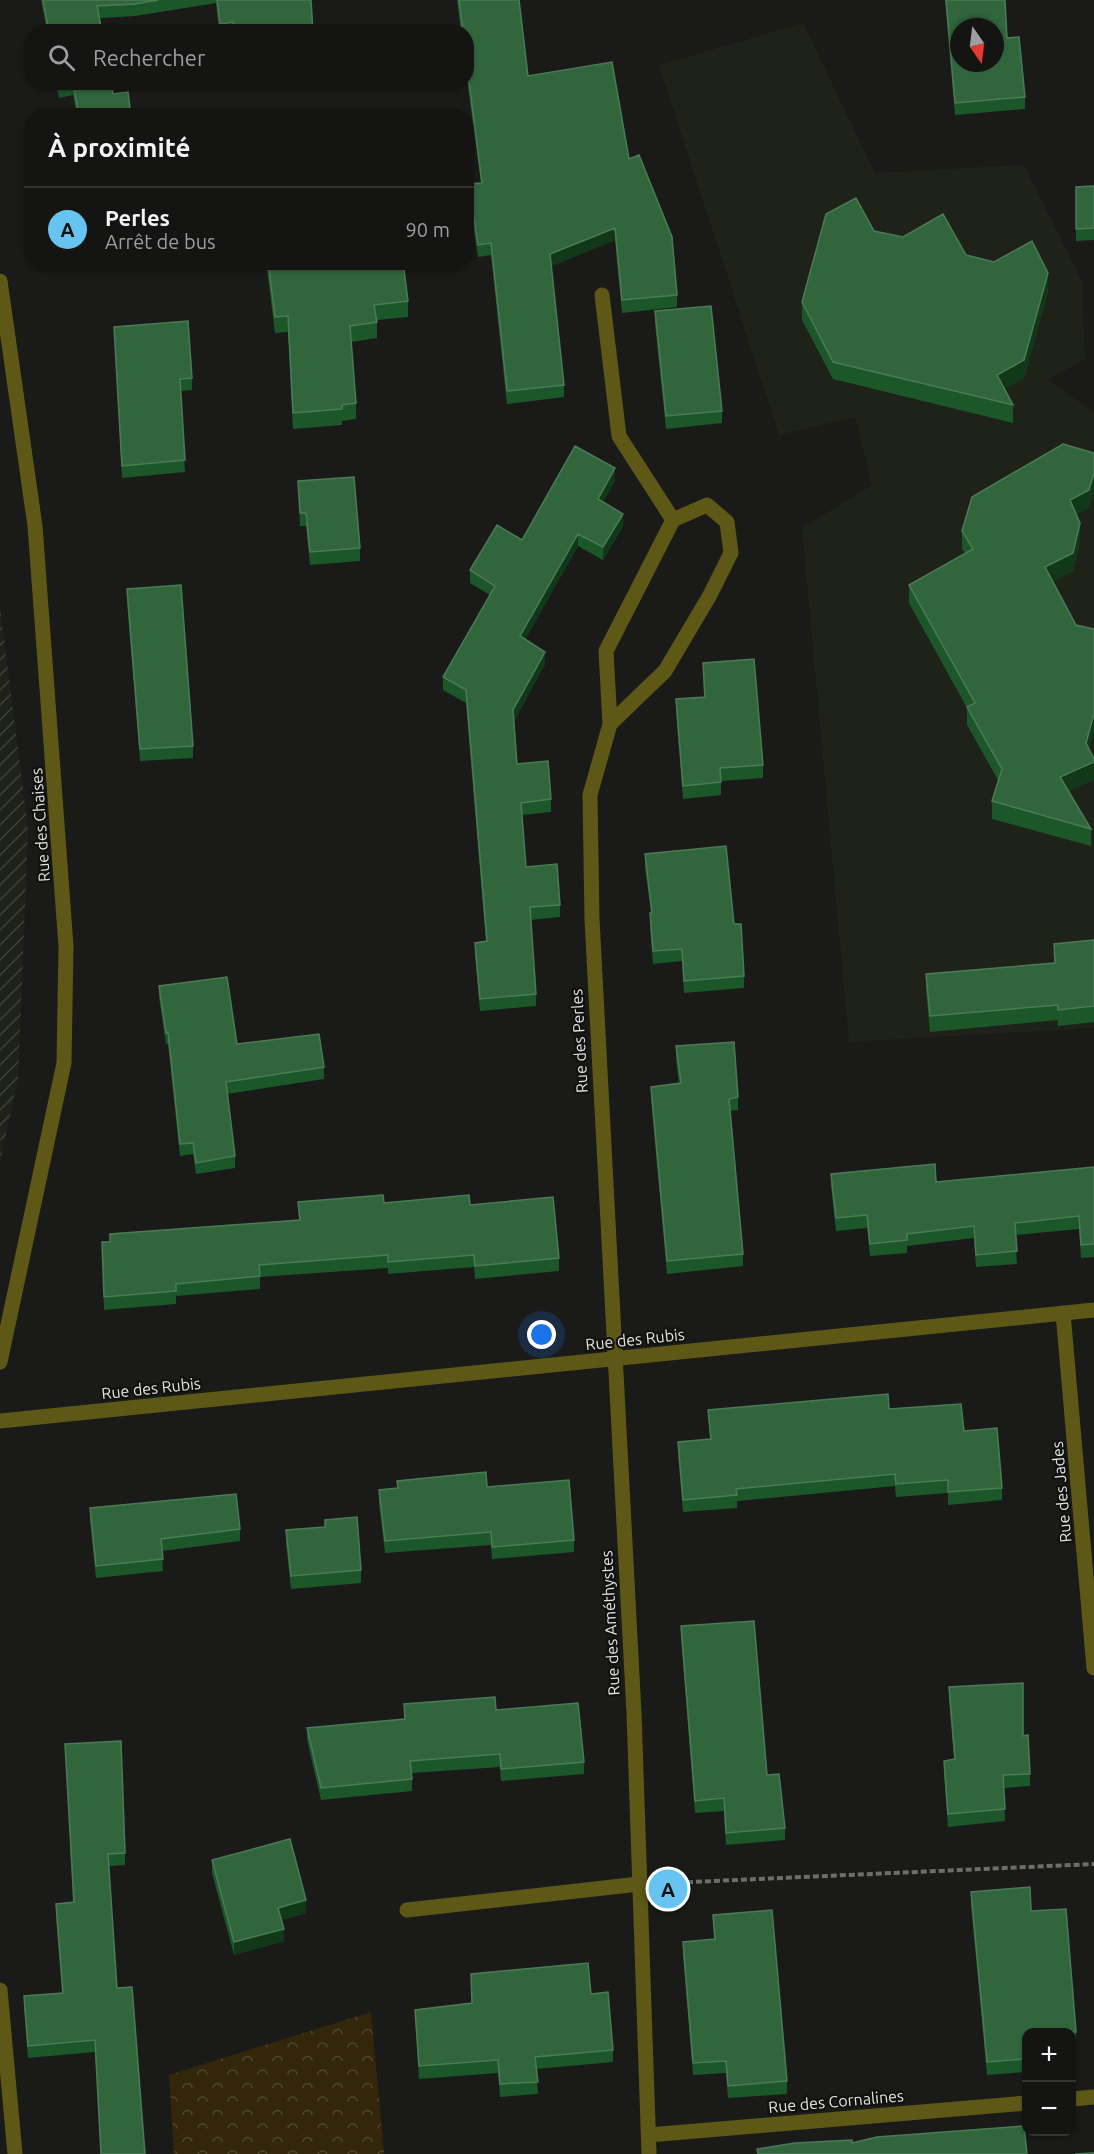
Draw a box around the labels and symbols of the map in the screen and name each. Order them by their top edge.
north arrow [950,18,1004,72]
street label: Rue des Chaises [27,767,53,883]
street label: Rue des Perles [567,988,591,1094]
your location [527,1320,556,1349]
street label: Rue des Rubis [584,1325,686,1353]
street label: Rue des Rubis [100,1374,202,1402]
street label: Rue des Jades [1048,1441,1074,1543]
street label: Rue des Améthystes [597,1550,623,1696]
pin: A [648,1866,688,1912]
street label: Rue des Cornalines [767,2086,905,2116]

